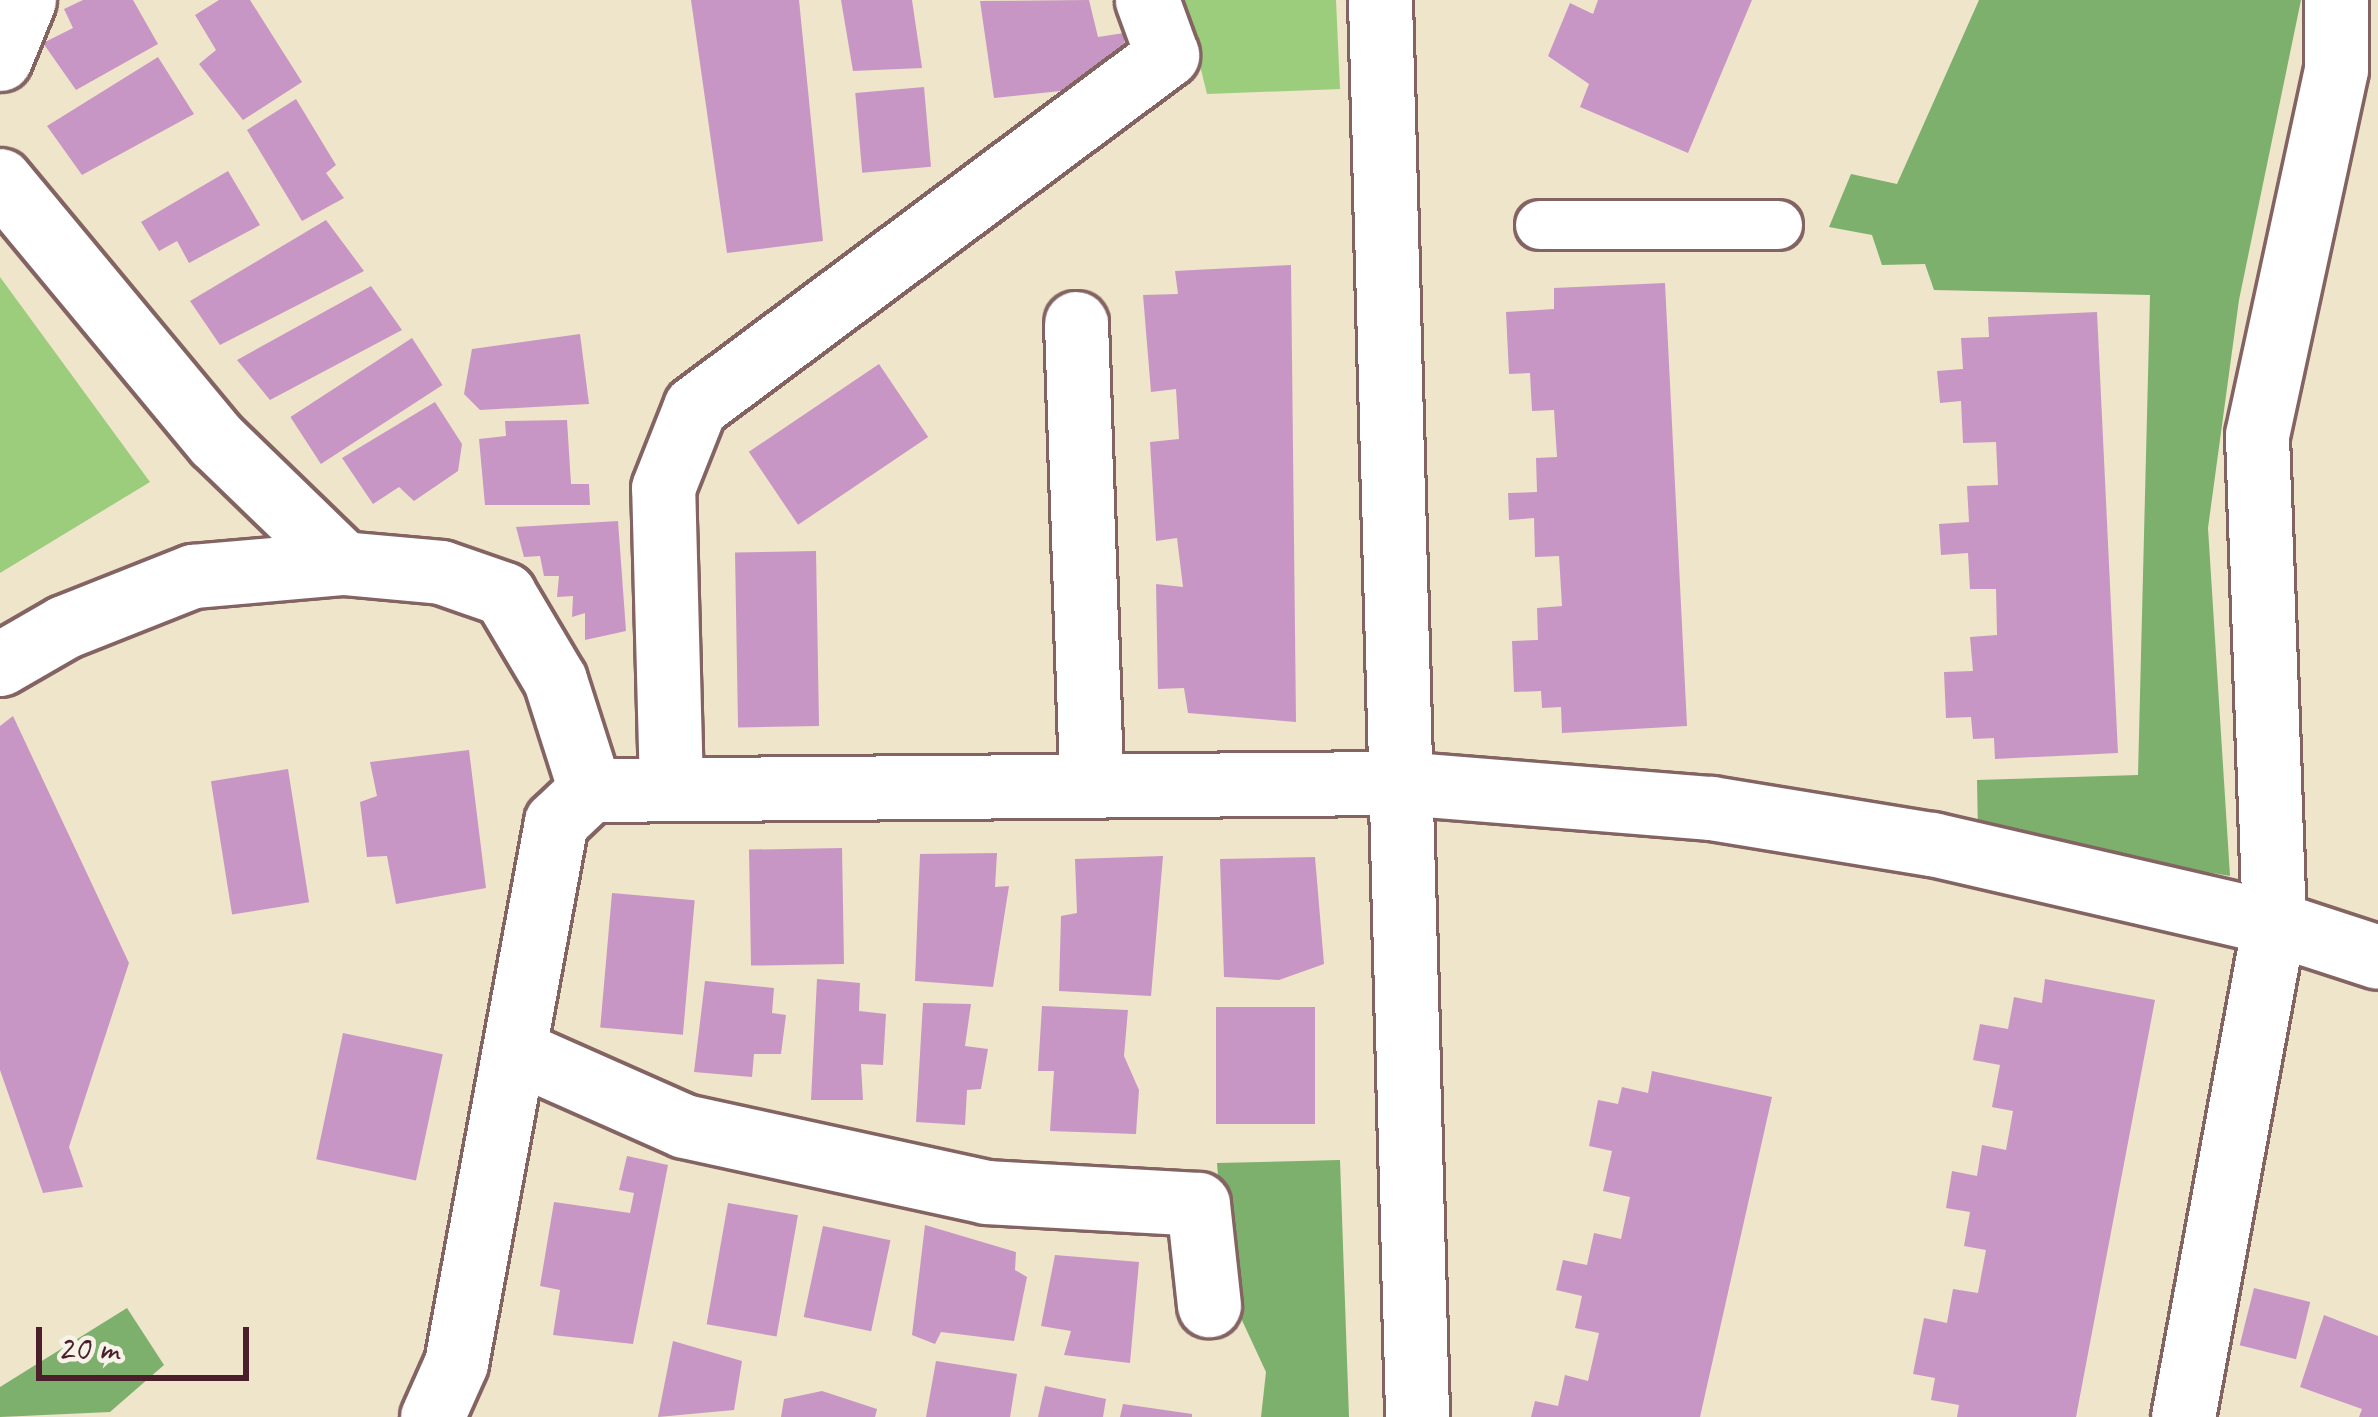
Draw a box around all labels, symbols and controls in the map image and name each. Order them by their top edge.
scale bar [42,1303,255,1377]
text: 20 m [57,1325,118,1371]

